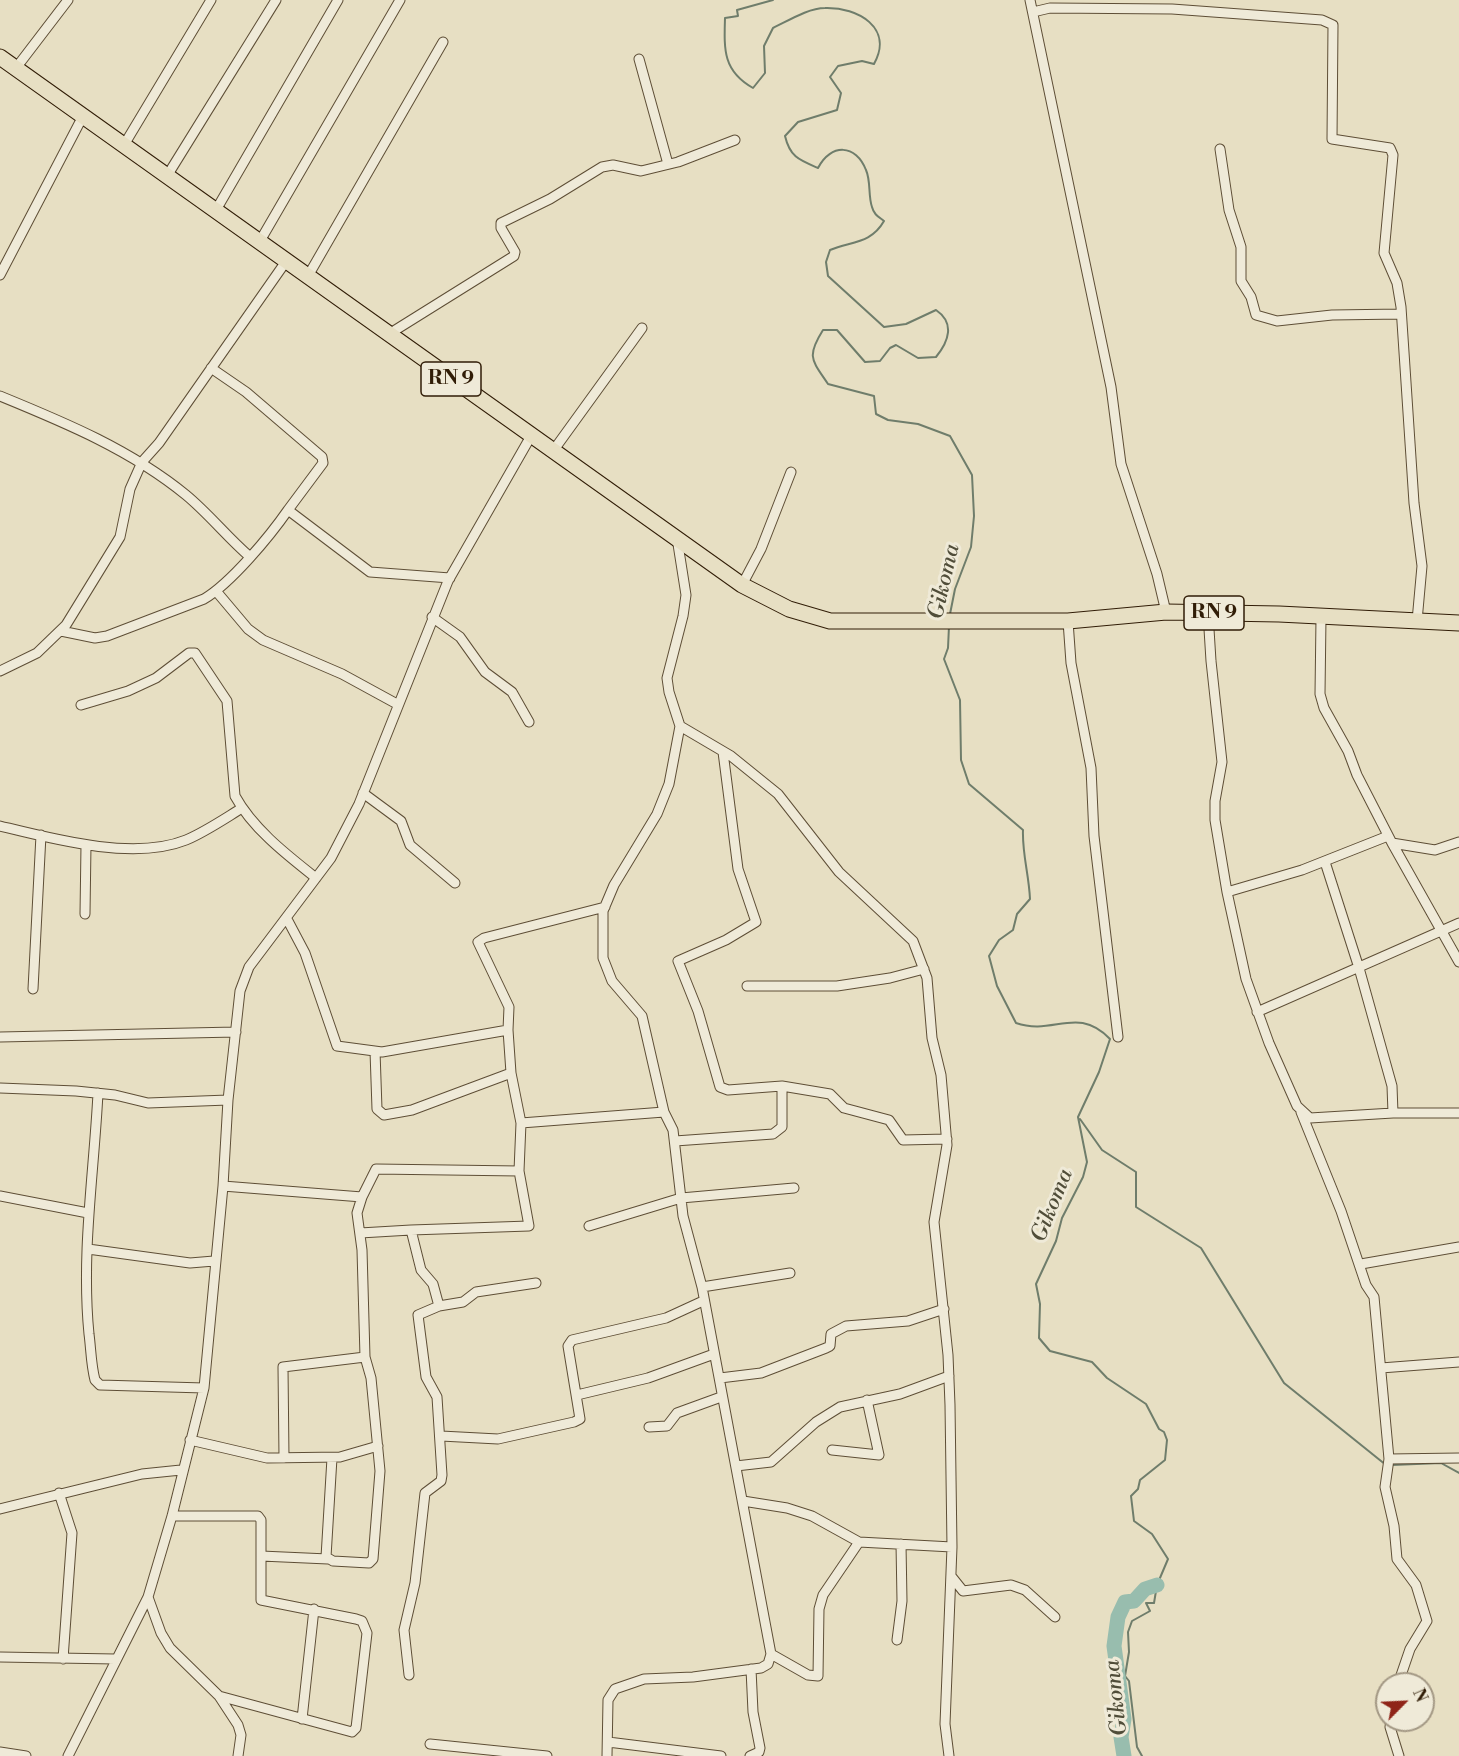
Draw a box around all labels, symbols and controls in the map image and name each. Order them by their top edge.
road number: RN 9 [421,362,481,396]
water label: Gikoma [924,542,966,622]
road number: RN 9 [1184,596,1244,630]
water label: Gikoma [1026,1166,1080,1246]
water label: Gikoma [1100,1659,1134,1737]
north arrow [1375,1672,1435,1732]
text: N [1408,1686,1431,1705]

